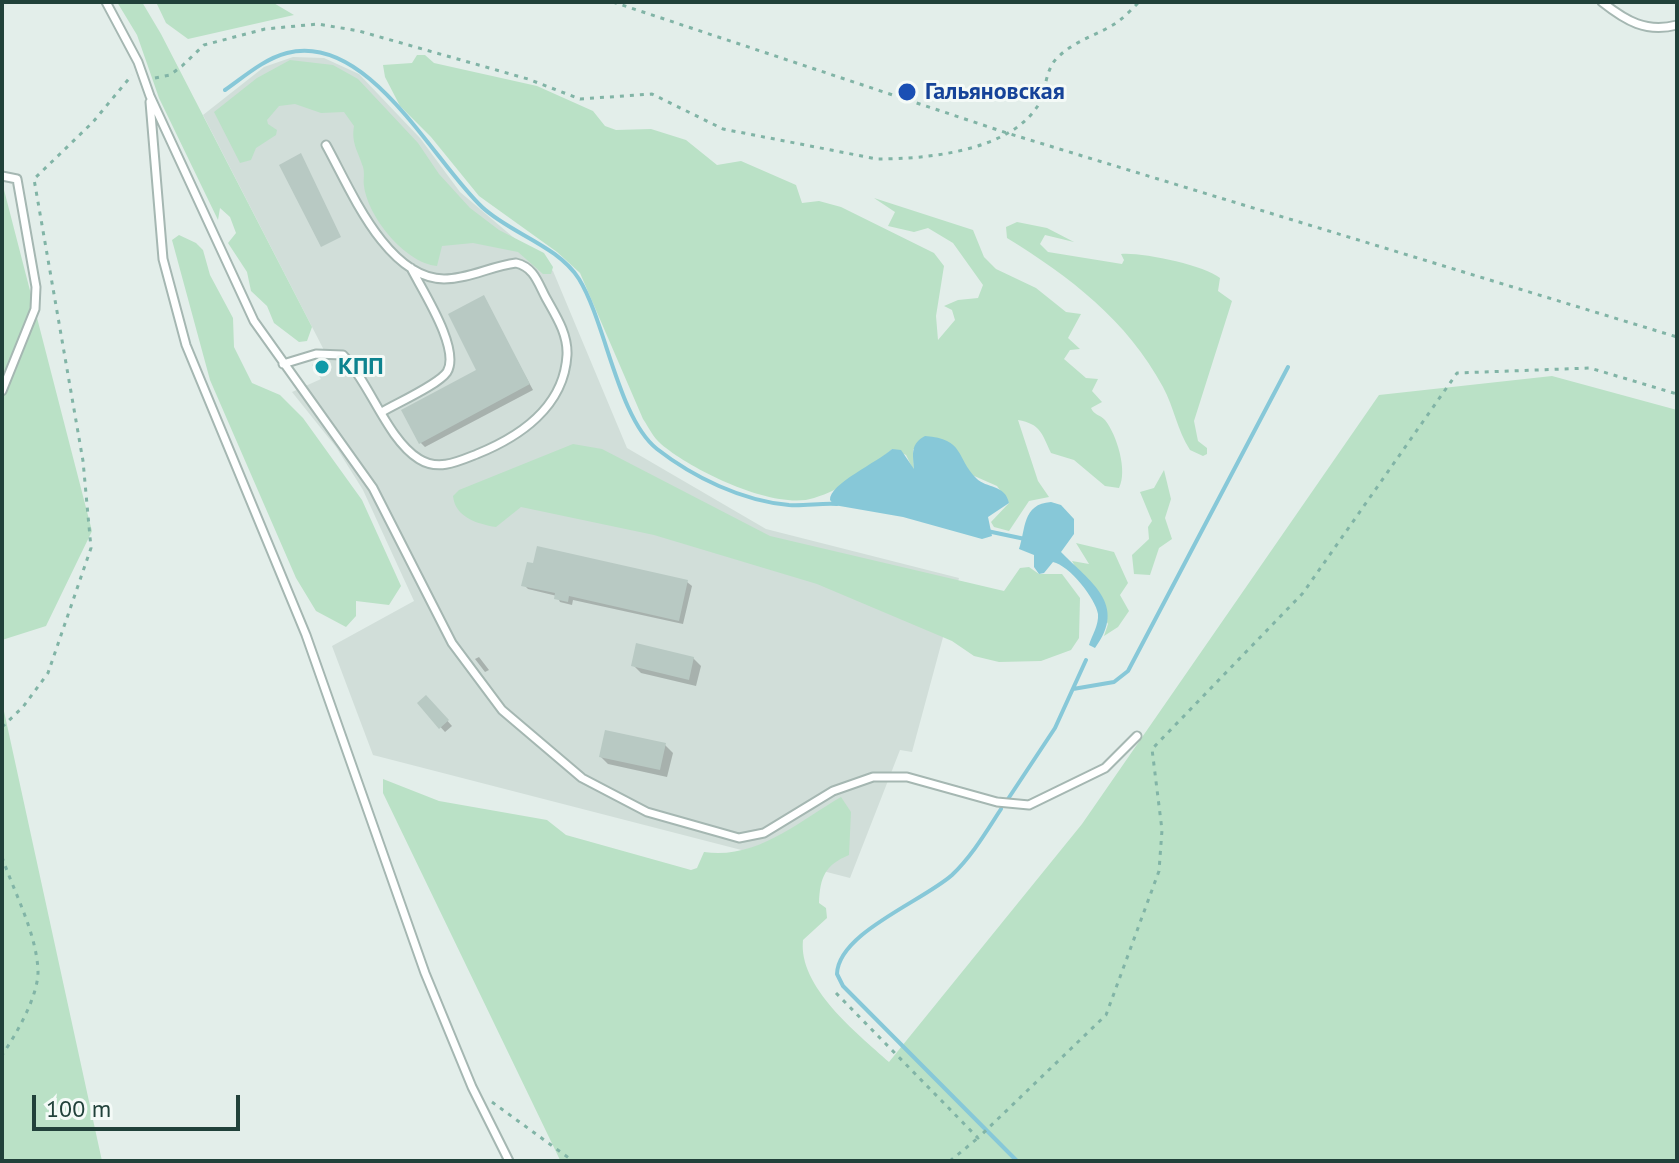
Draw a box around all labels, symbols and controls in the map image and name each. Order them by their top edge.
place label: Гальяновская [925,78,1065,106]
marker: Гальяновская [896,81,918,103]
place label: КПП [338,353,384,381]
marker: КПП [313,358,331,376]
scale bar [36,1079,244,1129]
text: 100 m [46,1093,111,1124]

